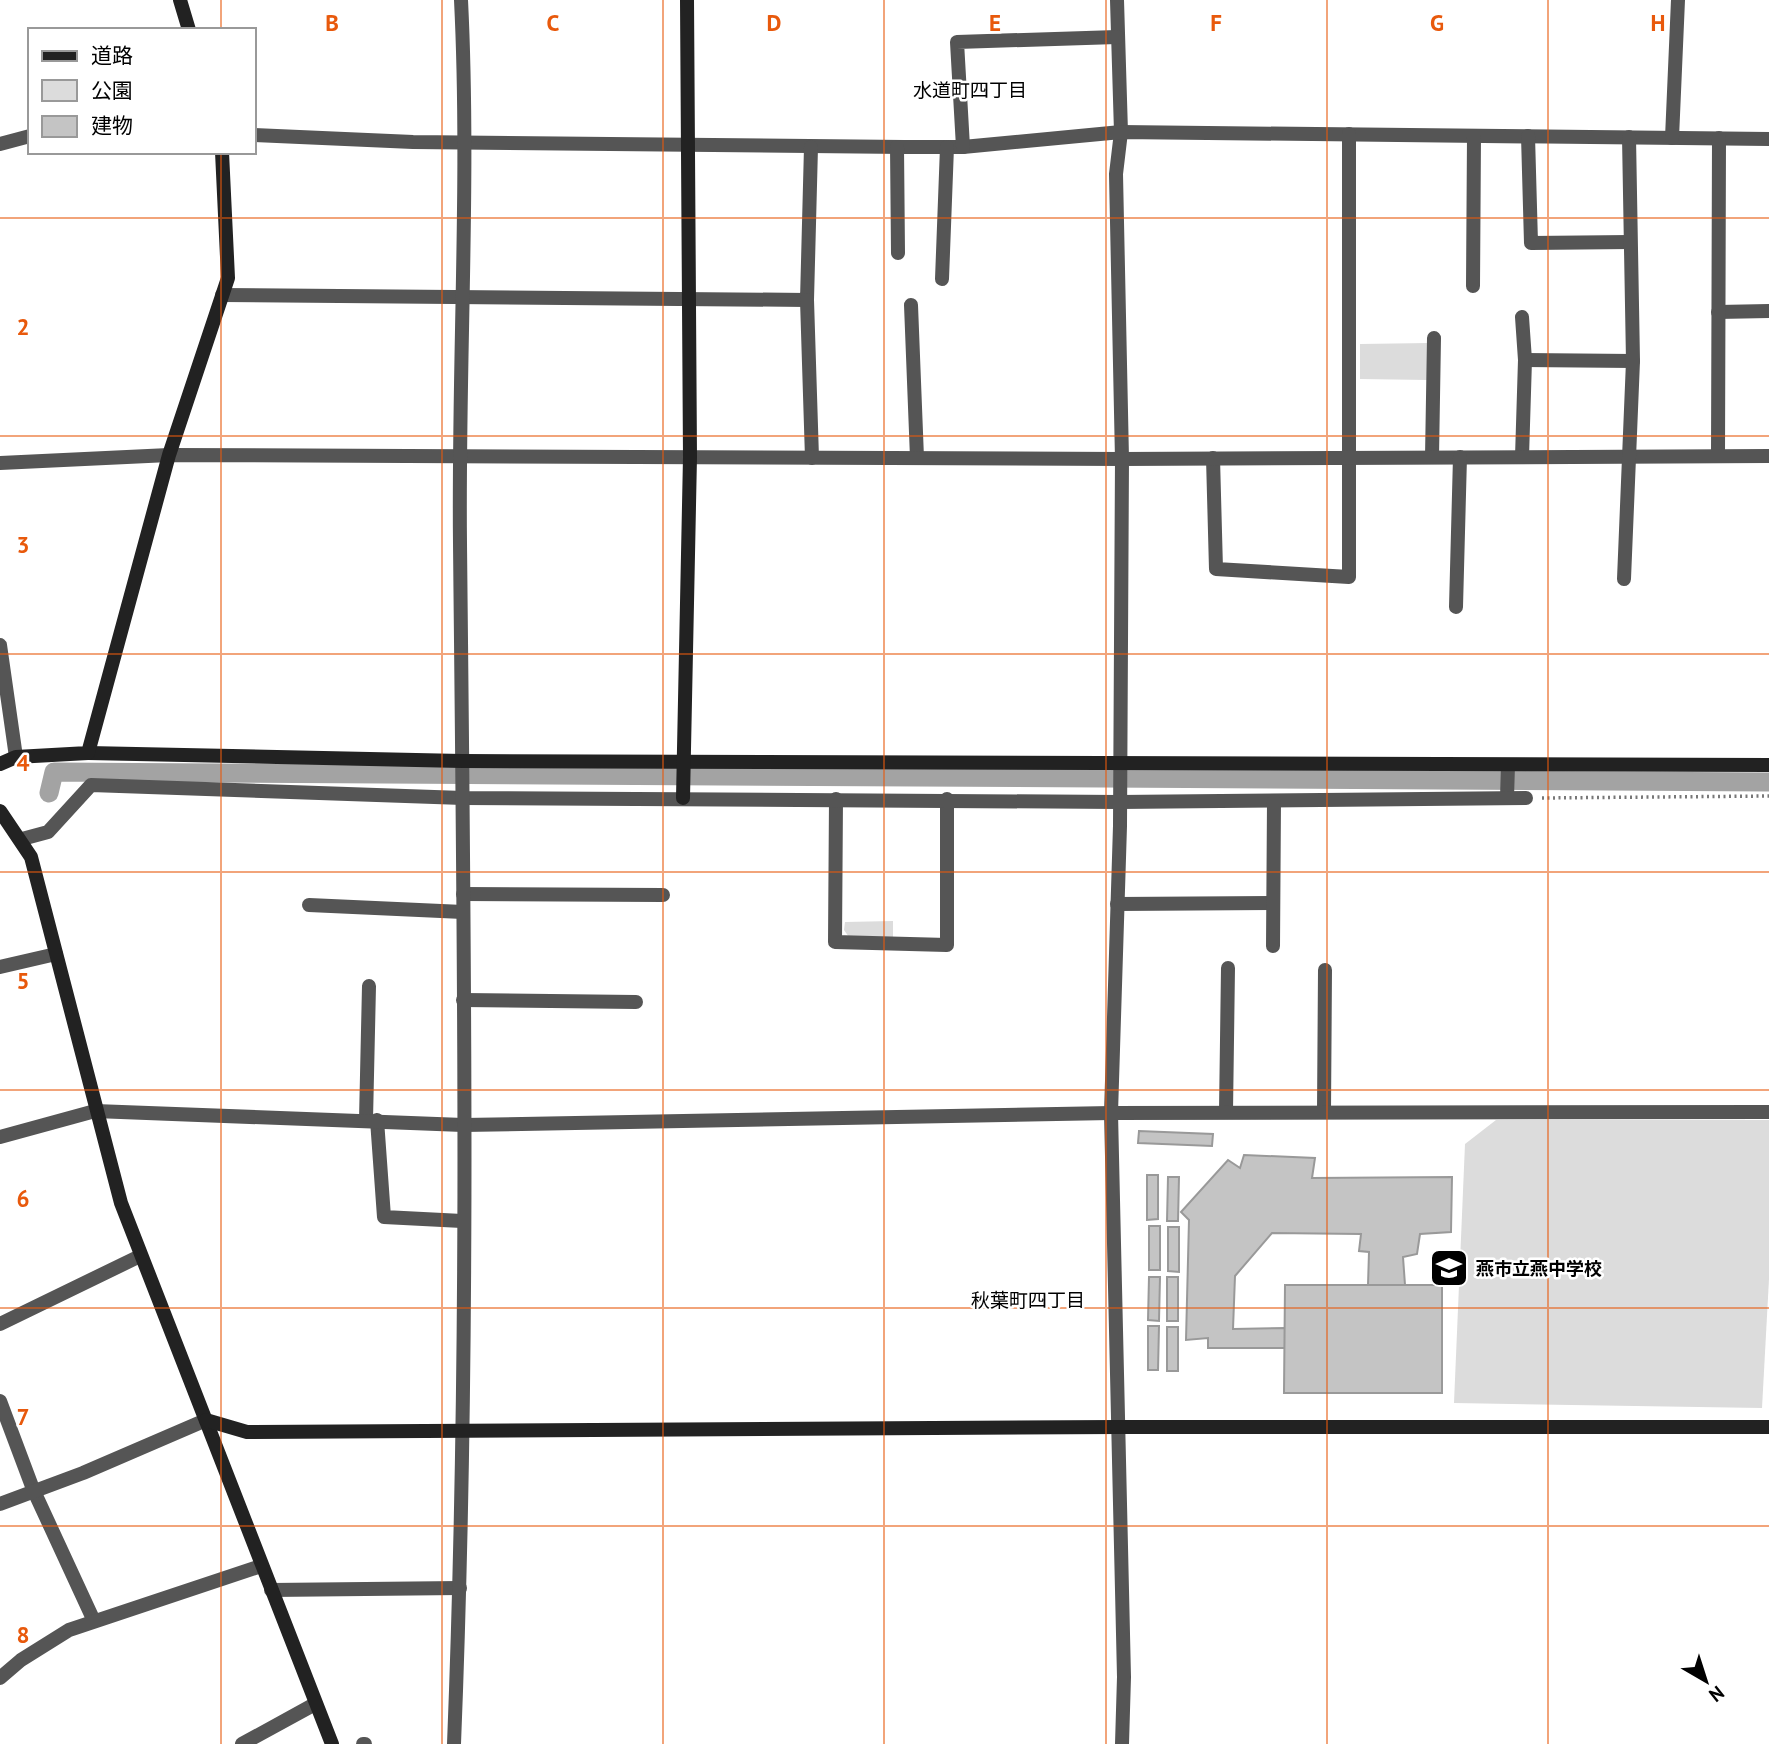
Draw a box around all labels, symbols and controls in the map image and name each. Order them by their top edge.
text: B [325,8,339,37]
text: C [547,8,560,37]
text: D [767,8,781,37]
text: E [989,8,1001,37]
text: F [1210,8,1222,37]
text: G [1430,8,1444,37]
text: H [1651,8,1665,37]
legend [28,28,256,154]
text: 道路 [91,42,133,69]
text: 公園 [91,77,133,104]
district label: 水道町四丁目 [913,78,1027,102]
text: 建物 [91,112,133,139]
text: 2 [16,312,30,341]
text: 3 [16,530,30,559]
text: 4 [16,748,30,777]
text: 5 [16,966,30,995]
text: 6 [16,1184,30,1213]
school or university icon: 燕市立燕中学校 [1428,1247,1470,1289]
place label: 燕市立燕中学校 [1476,1257,1602,1280]
district label: 秋葉町四丁目 [971,1288,1085,1312]
text: 7 [16,1402,30,1431]
text: 8 [16,1620,30,1649]
north arrow [1671,1646,1741,1716]
text: N [1704,1681,1729,1707]

